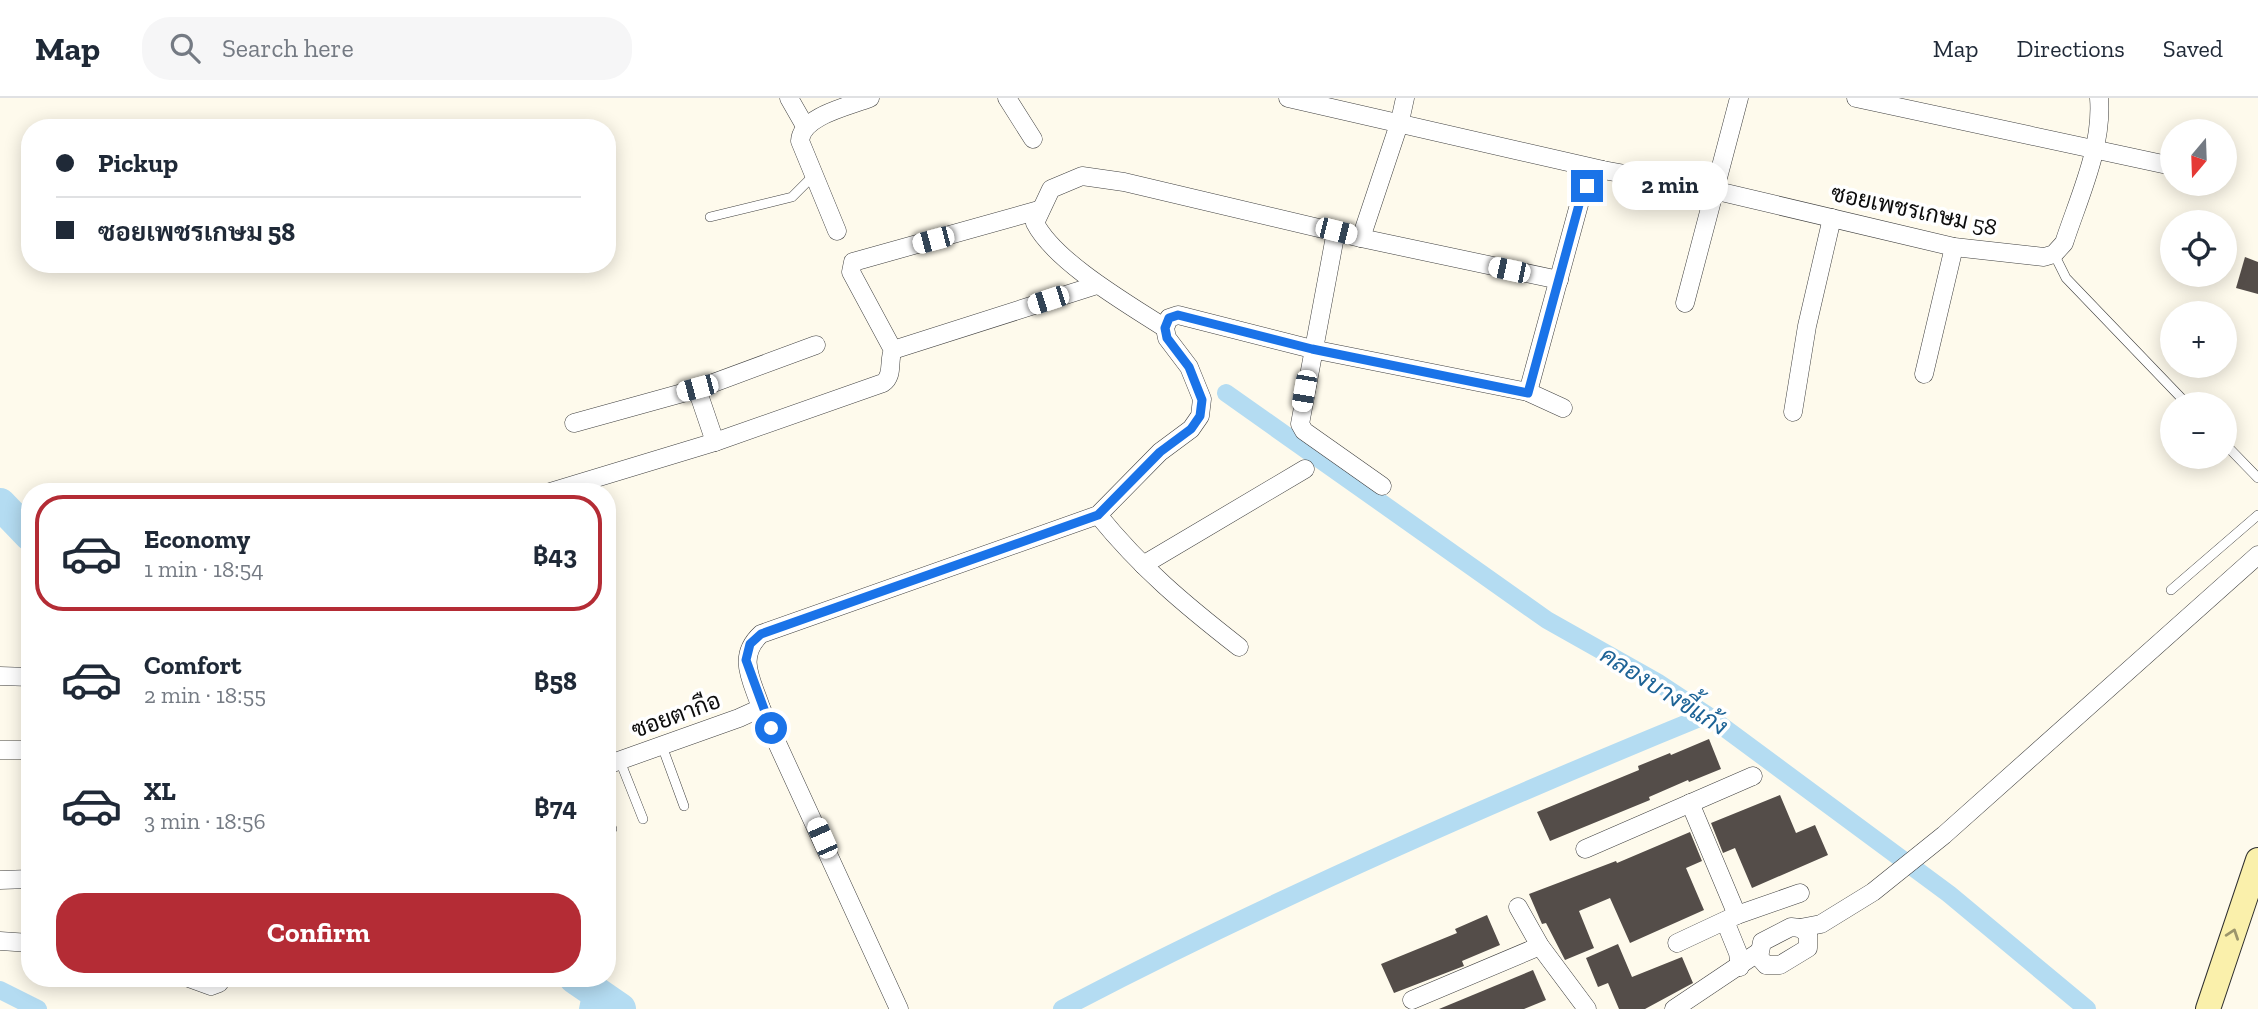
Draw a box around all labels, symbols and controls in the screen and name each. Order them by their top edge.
search box [142,17,632,80]
text: Map [35,29,100,68]
icon: search [166,29,204,67]
text: Search here [222,32,354,64]
text: Map [1933,34,1979,63]
text: Directions [2017,34,2125,63]
text: Saved [2163,34,2223,63]
north arrow [2160,119,2236,196]
map controls [2160,119,2237,469]
text: Pickup [98,147,178,179]
callout: 2 min [1612,162,1727,210]
route end [1571,170,1603,202]
text: 2 min [1641,171,1699,199]
street label: ซอยเพชรเกษม 58 [1828,179,2000,241]
button: locate [2160,210,2237,287]
text: ซอยเพชรเกษม 58 [98,216,295,248]
car [1314,216,1359,246]
car [910,224,957,256]
car [1487,255,1532,285]
car [1025,284,1072,316]
button: + [2160,301,2237,378]
car [1291,368,1318,414]
car [674,372,721,404]
button: − [2160,392,2237,469]
icon: car [60,522,123,585]
text: Economy [144,523,250,555]
text: ฿43 [533,539,577,571]
text: 1 min · 18:54 [144,555,264,583]
water label: คลองบางขี้แก้ง [1595,634,1737,741]
icon: car [60,648,123,711]
text: Comfort [144,649,241,681]
text: ฿58 [534,665,577,697]
text: 2 min · 18:55 [144,681,266,709]
street label: ซอยตากือ [627,685,724,744]
route start [755,712,787,744]
icon: car [60,774,123,837]
text: XL [144,775,176,807]
text: ฿74 [534,791,577,823]
text: 3 min · 18:56 [144,807,266,835]
car [804,815,841,861]
button: Confirm [56,893,581,973]
one-way arrow [2225,928,2239,941]

